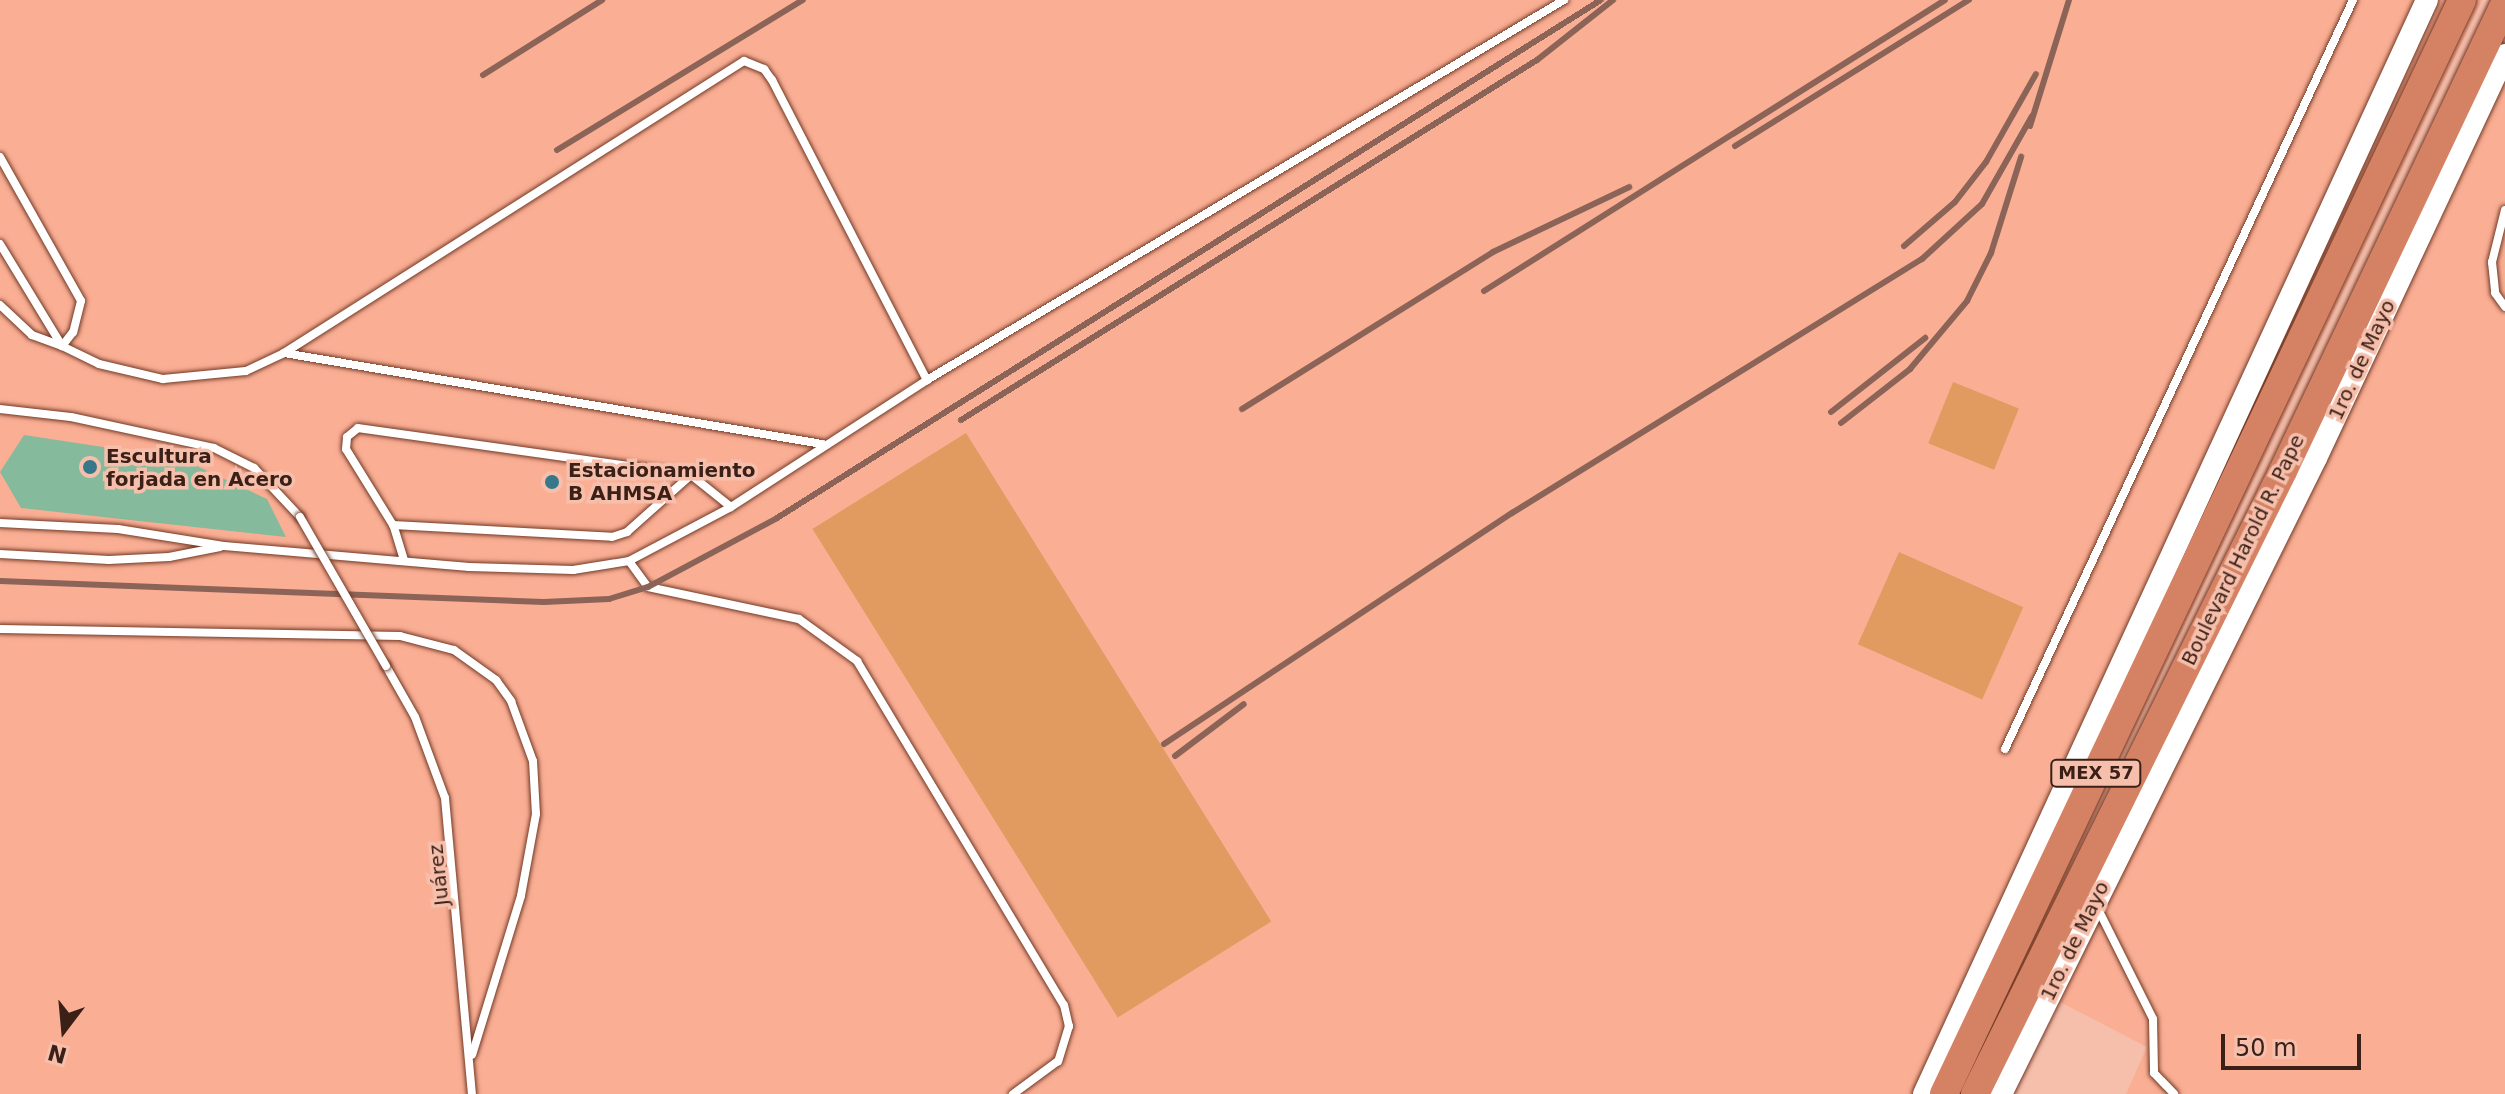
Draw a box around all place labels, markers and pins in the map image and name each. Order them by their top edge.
place label: Escultura forjada en Acero [106,444,293,491]
marker: Escultura forjada en Acero [81,458,99,476]
place label: Estacionamiento B AHMSA [568,458,756,505]
marker: Estacionamiento B AHMSA [543,473,561,491]

